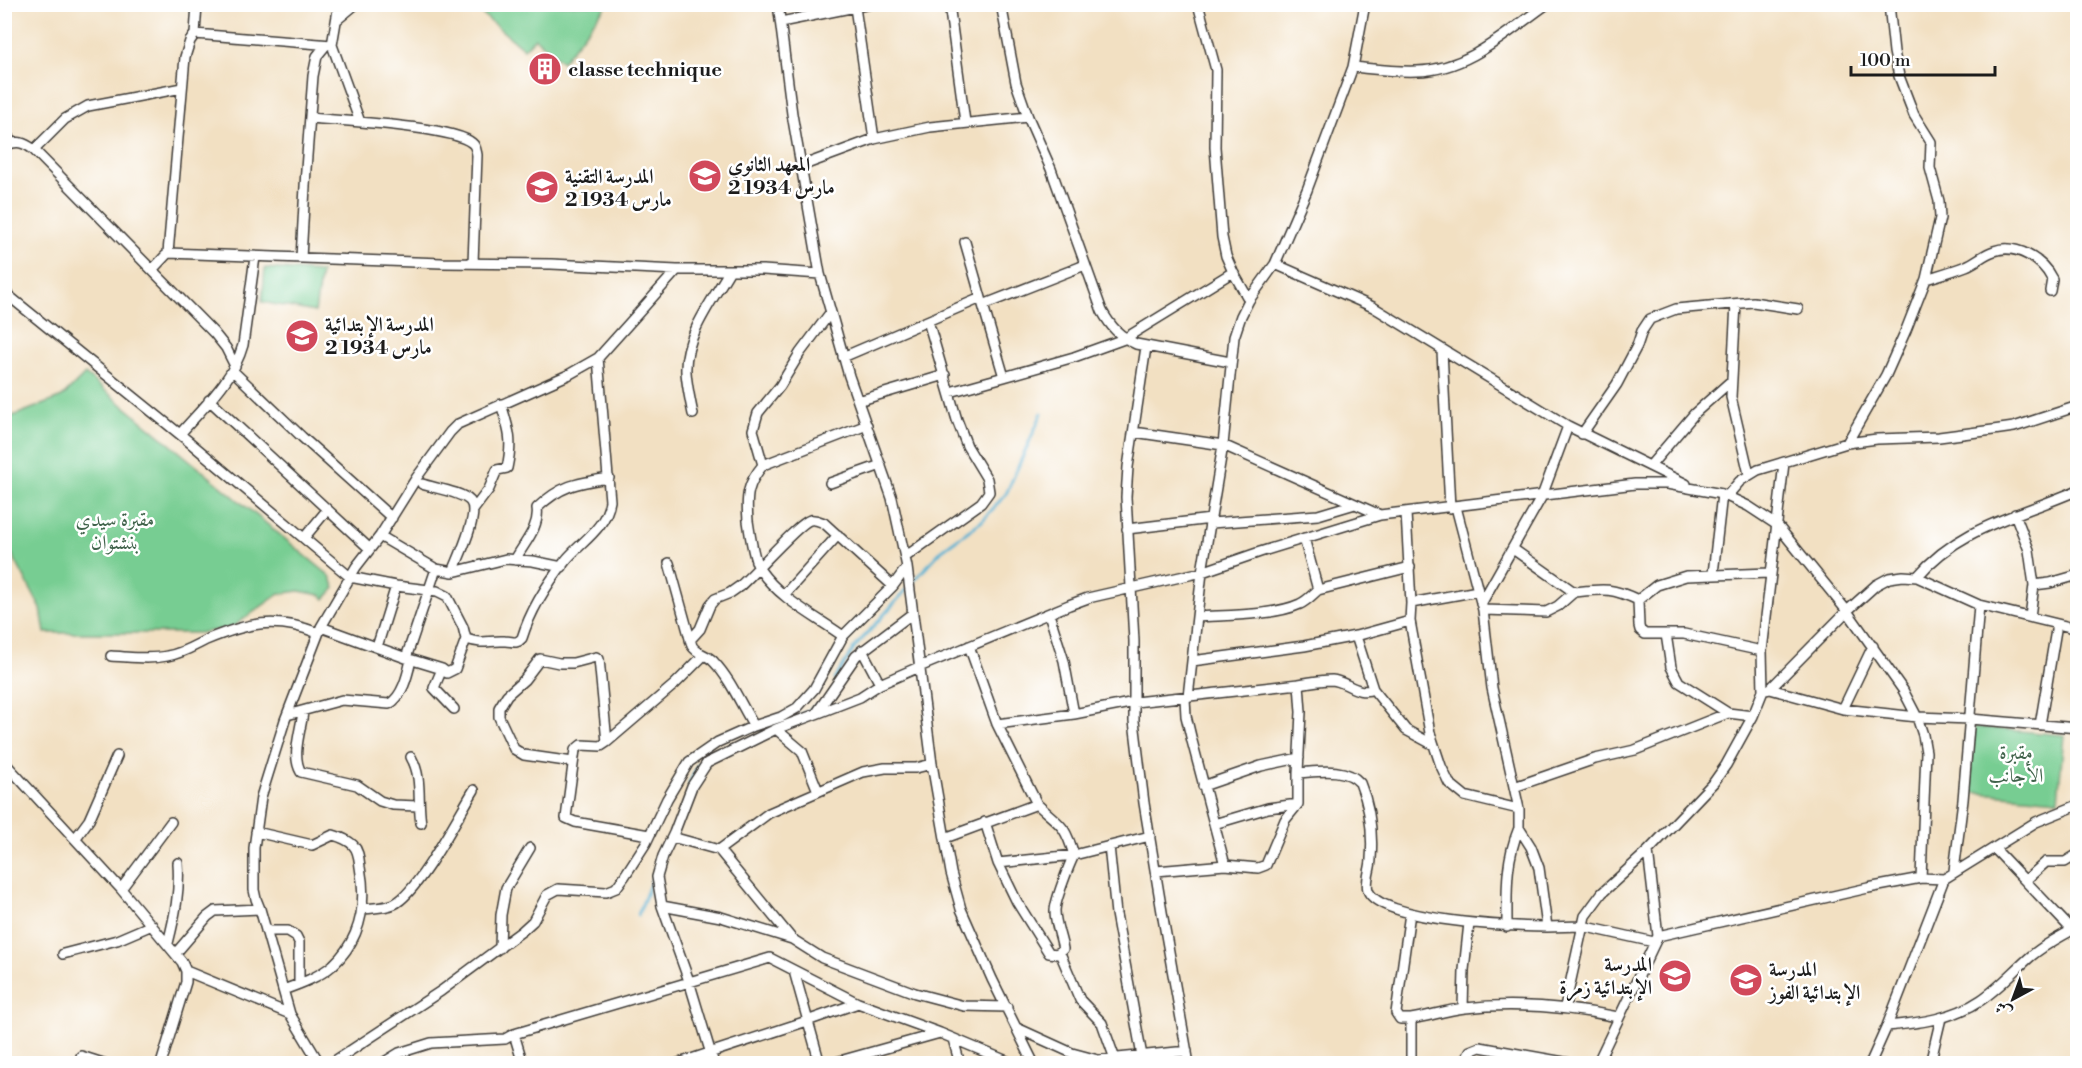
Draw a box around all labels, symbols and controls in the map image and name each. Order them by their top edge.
scale bar [1851,39,1995,77]
text: 100 m [1860,49,1911,72]
building icon: classe technique [527,51,563,87]
place label: classe technique [568,58,722,83]
place label: المعهد الثانوي 2 مارس 1934 [728,153,835,201]
school or university icon: المعهد الثانوي 2 مارس 1934 [687,158,723,194]
place label: المدرسة التقنية 2 مارس 1934 [565,165,672,213]
school or university icon: المدرسة التقنية 2 مارس 1934 [524,169,560,205]
place label: المدرسة الإبتدائية 2 مارس 1934 [325,313,434,361]
school or university icon: المدرسة الإبتدائية 2 مارس 1934 [284,318,320,354]
park label: مقبرة سيدي بنشتوان [76,508,154,556]
park label: مقبرة الأجانب [1989,741,2043,789]
place label: المدرسة الإبتدائية زمرة [1559,953,1652,1002]
school or university icon: المدرسة الإبتدائية زمرة [1657,958,1693,994]
place label: المدرسة الإبتدائية الفوز [1767,958,1860,1007]
school or university icon: المدرسة الإبتدائية الفوز [1728,962,1764,998]
north arrow [1983,969,2043,1029]
text: ش [1991,997,2016,1022]

